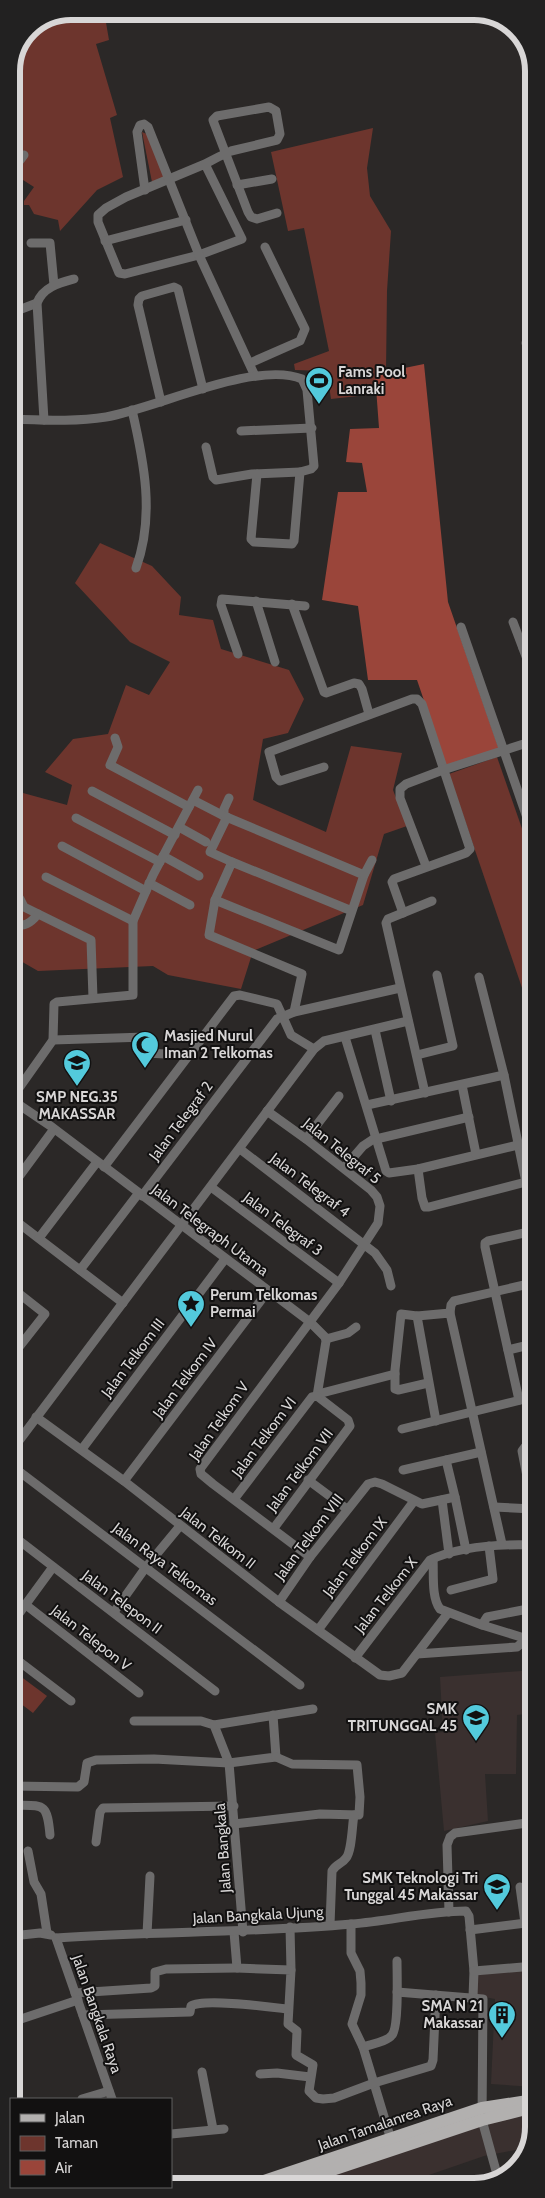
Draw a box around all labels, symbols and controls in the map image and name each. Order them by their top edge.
place label: Fams Pool Lanraki [338,363,405,398]
sports icon: Fams Pool Lanraki [304,366,334,405]
place label: Masjied Nurul Iman 2 Telkomas [164,1027,273,1062]
mosque icon: Masjied Nurul Iman 2 Telkomas [130,1030,160,1069]
school or university icon: SMP NEG.35 MAKASSAR [62,1048,92,1087]
street label: Jalan Telegraf 2 [145,1078,217,1165]
place label: SMP NEG.35 MAKASSAR [36,1088,118,1123]
street label: Jalan Telegraf 5 [299,1114,384,1188]
street label: Jalan Telegraf 4 [266,1149,354,1221]
street label: Jalan Telegraph Utama [147,1180,273,1280]
street label: Jalan Telegraf 3 [239,1188,326,1260]
place label: Perum Telkomas Permai [210,1286,317,1321]
place icon: Perum Telkomas Permai [176,1289,206,1328]
street label: Jalan Telkom III [97,1315,168,1402]
street label: Jalan Telkom IV [148,1334,221,1422]
street label: Jalan Telkom V [185,1378,253,1465]
street label: Jalan Telkom VI [227,1393,300,1481]
street label: Jalan Telkom VII [262,1425,337,1516]
street label: Jalan Telkom VIII [270,1490,347,1584]
street label: Jalan Telkom II [176,1503,259,1573]
street label: Jalan Telkom IX [319,1513,391,1601]
street label: Jalan Raya Telkomas [108,1518,221,1609]
street label: Jalan Telkom X [350,1553,421,1637]
street label: Jalan Telepon II [78,1566,165,1638]
street label: Jalan Telepon V [47,1601,135,1675]
place label: SMK TRITUNGGAL 45 [348,1700,458,1735]
school or university icon: SMK TRITUNGGAL 45 [461,1703,491,1742]
street label: Jalan Bangkala [211,1802,235,1895]
place label: SMK Teknologi Tri Tunggal 45 Makassar [344,1869,478,1904]
school or university icon: SMK Teknologi Tri Tunggal 45 Makassar [482,1872,512,1911]
street label: Jalan Bangkala Ujung [191,1903,324,1927]
street label: Jalan Bangkala Raya [68,1952,126,2076]
place label: SMA N 21 Makassar [422,1997,483,2032]
building icon: SMA N 21 Makassar [487,2000,517,2039]
street label: Jalan Tamalanrea Raya [315,2091,455,2155]
legend [10,2098,172,2188]
text: Jalan [54,2109,85,2127]
text: Taman [55,2134,98,2152]
text: Air [55,2159,72,2177]

